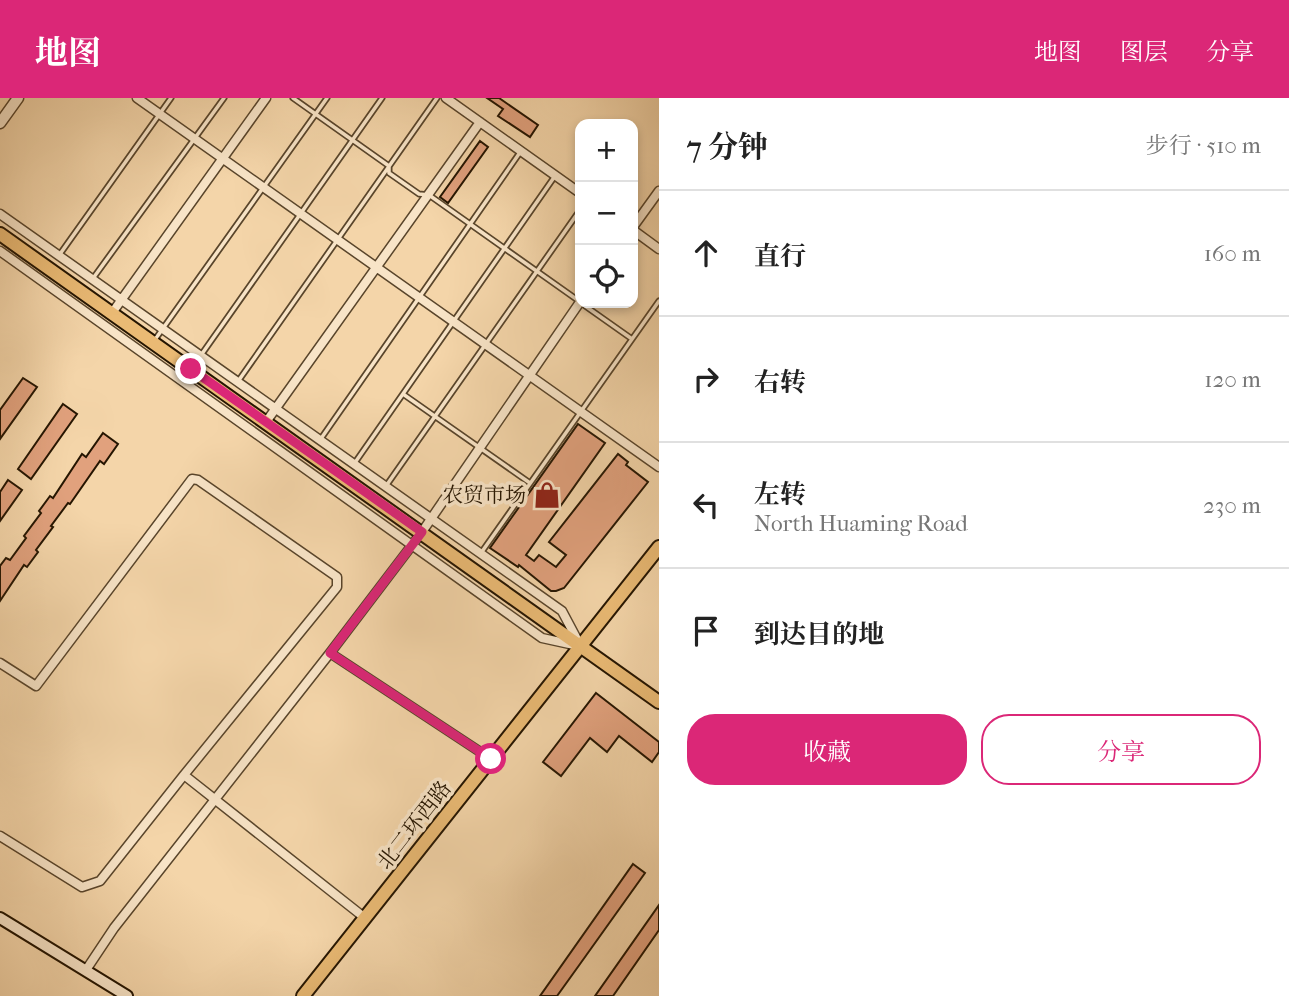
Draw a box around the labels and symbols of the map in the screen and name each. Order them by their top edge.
route end [175,353,206,384]
shop icon: 农贸市场 [532,480,562,510]
place label: 农贸市场 [442,483,526,507]
route start [475,743,506,774]
street label: 北二环西路 [372,776,456,874]

